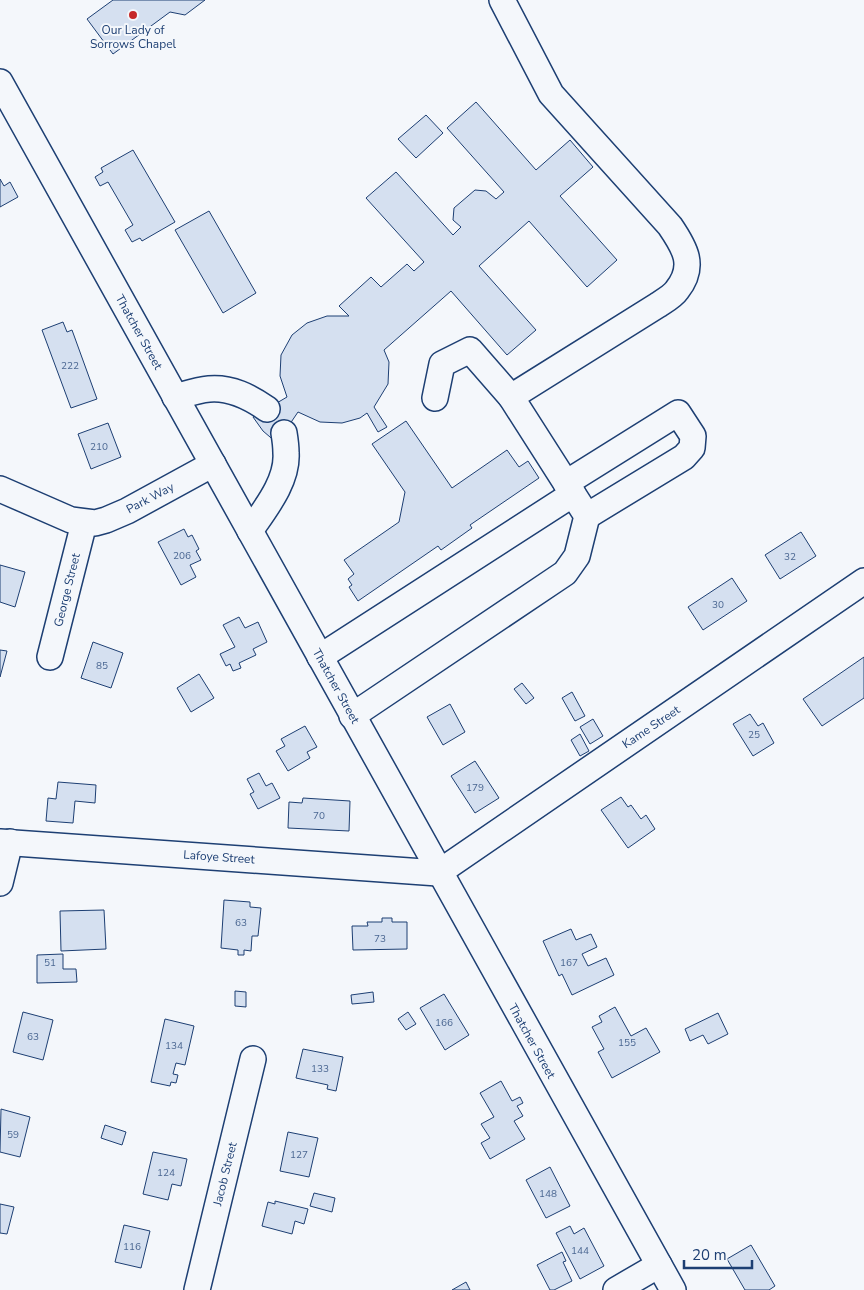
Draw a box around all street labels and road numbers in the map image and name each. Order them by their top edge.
street label: Thatcher Street [112,292,167,373]
street label: Park Way [123,478,177,517]
street label: George Street [50,551,84,628]
street label: Thatcher Street [309,646,364,727]
street label: Kame Street [619,701,684,752]
street label: Lafoye Street [183,847,256,868]
street label: Thatcher Street [505,1001,560,1082]
street label: Jacob Street [209,1140,241,1209]

